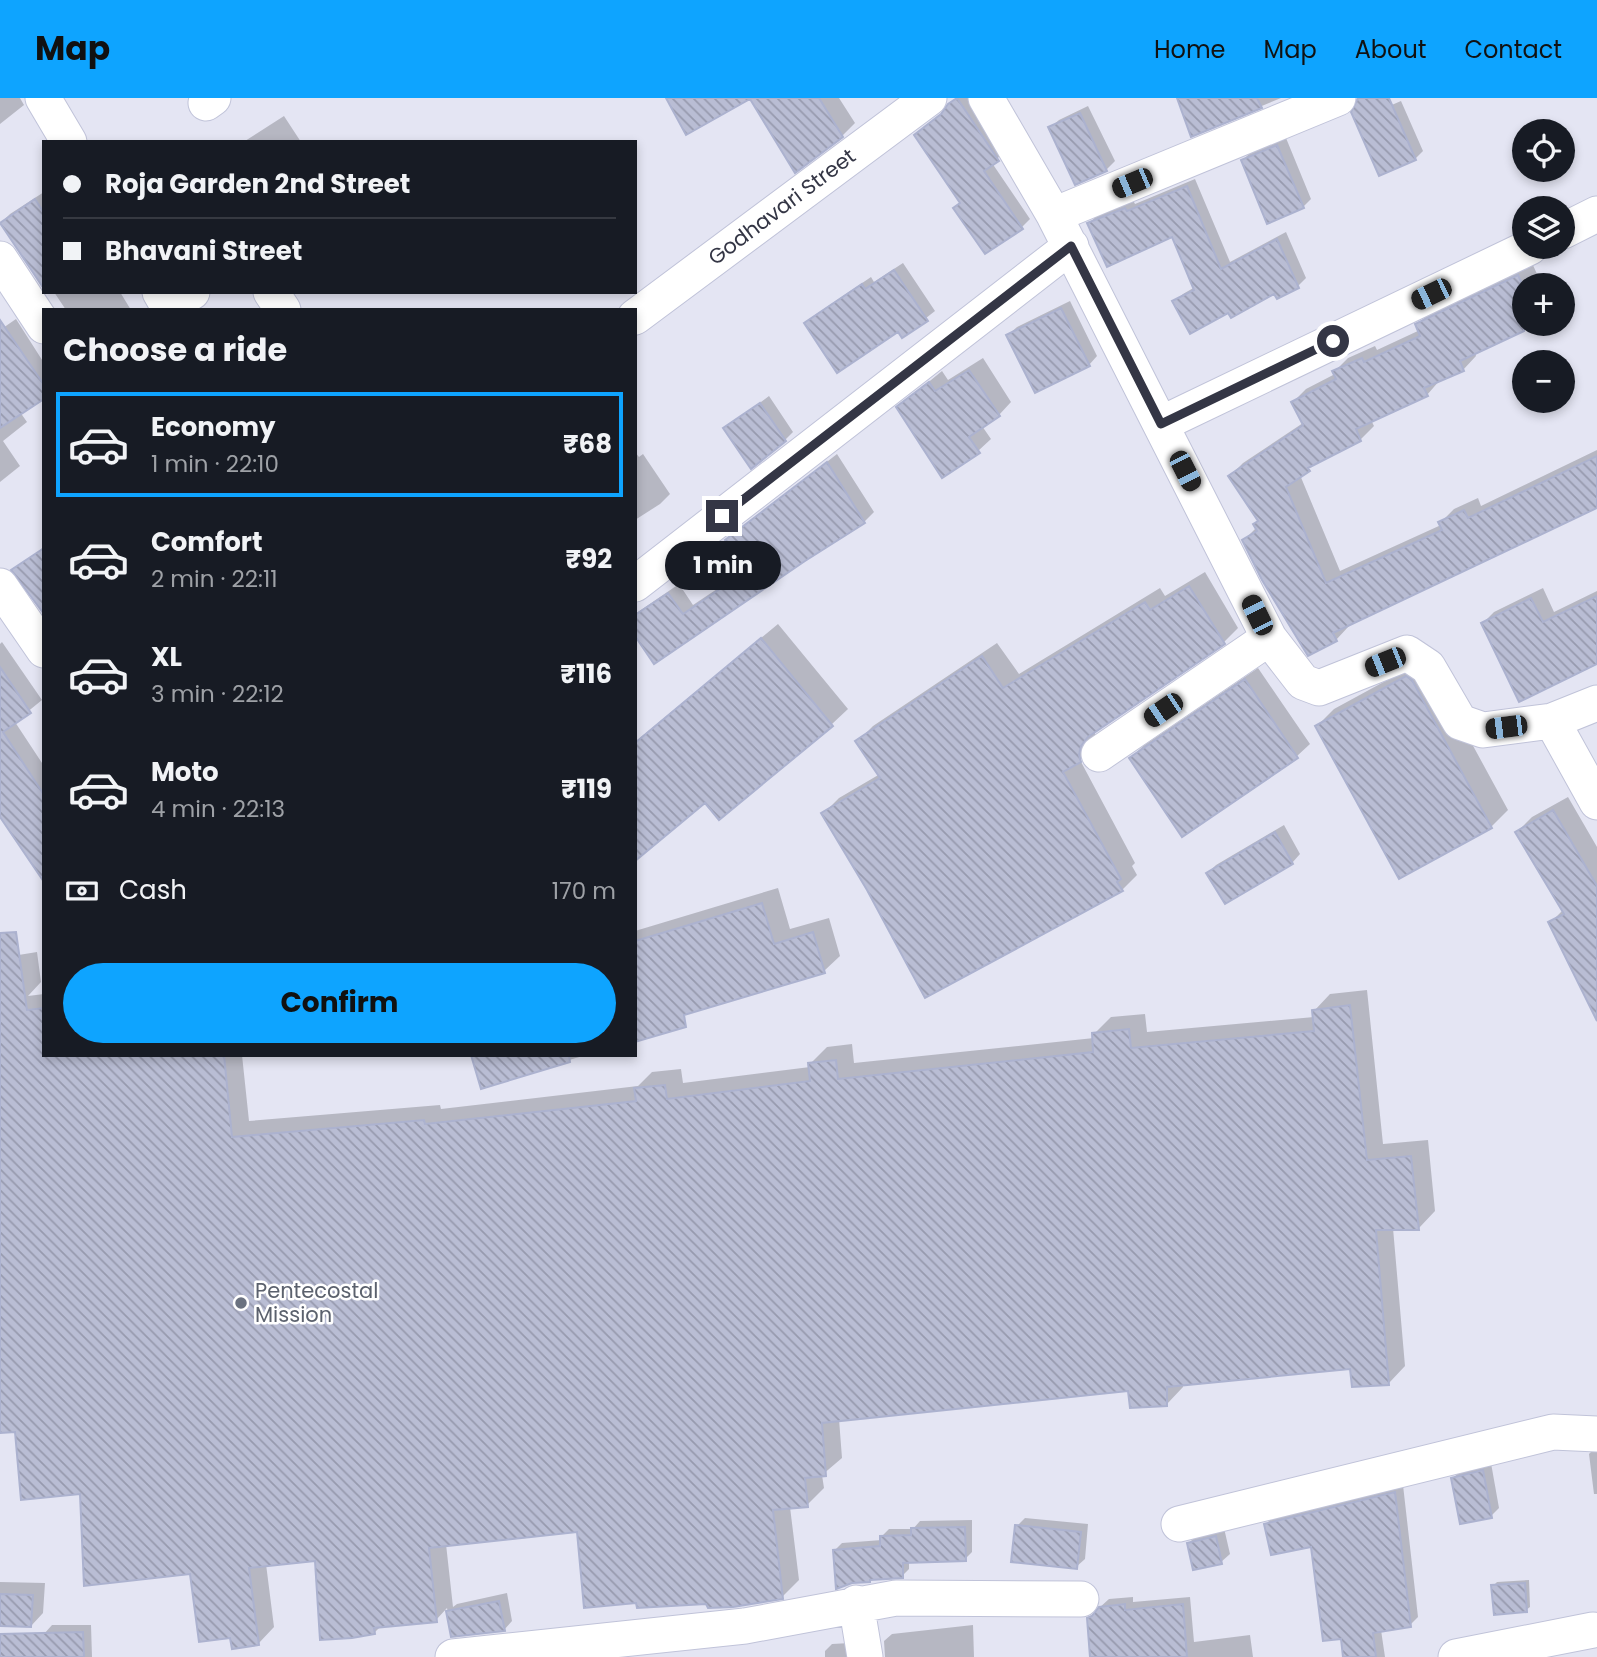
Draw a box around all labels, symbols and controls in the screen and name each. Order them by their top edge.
text: Map [35,25,110,72]
text: Home [1154,33,1226,66]
text: Map [1264,33,1317,66]
text: About [1355,33,1426,66]
text: Contact [1464,33,1562,66]
map controls [1512,119,1575,413]
button: locate [1512,119,1575,182]
street label: Godhavari Street [702,142,861,272]
car [1109,165,1156,201]
text: Roja Garden 2nd Street [105,166,410,202]
button: layers [1512,196,1575,259]
text: Bhavani Street [105,233,302,269]
button: + [1512,273,1575,336]
car [1408,275,1455,313]
route start [1317,325,1349,357]
text: Choose a ride [63,327,287,372]
button: − [1512,350,1575,413]
text: Economy [151,409,275,445]
icon: car [67,413,130,476]
text: ₹68 [563,426,612,462]
text: 1 min · 22:10 [151,448,279,480]
car [1167,448,1204,494]
route end [706,500,738,532]
text: Comfort [151,524,263,560]
icon: car [67,528,130,591]
callout: 1 min [664,540,780,590]
text: ₹92 [566,541,612,577]
text: 1 min [693,549,753,581]
text: 2 min · 22:11 [151,563,278,595]
car [1239,592,1276,638]
text: XL [151,639,182,675]
icon: car [67,643,130,706]
car [1362,644,1409,680]
text: ₹116 [560,656,612,692]
text: 3 min · 22:12 [151,678,284,710]
car [1140,690,1187,730]
car [1484,714,1529,740]
text: Moto [151,754,219,790]
icon: car [67,758,130,821]
text: ₹119 [561,771,612,807]
text: 4 min · 22:13 [151,793,285,825]
icon: cash [63,872,101,910]
text: Cash [119,872,187,908]
text: 170 m [552,875,616,907]
button: Confirm [63,963,616,1043]
place label: Pentecostal Mission [255,1276,378,1329]
marker: Pentecostal Mission [233,1295,249,1311]

